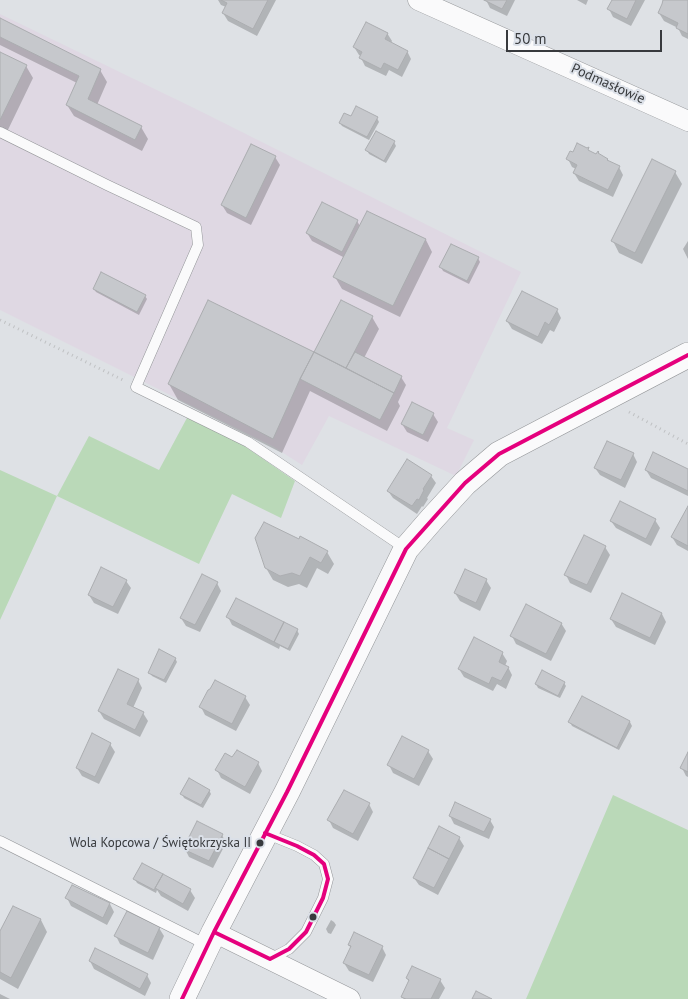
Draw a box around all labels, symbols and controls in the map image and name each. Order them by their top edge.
scale bar [508,20,664,52]
text: 50 m [514,29,547,48]
street label: Podmasłowie [568,60,648,108]
place label: Wola Kopcowa / Świętokrzyska II [70,835,251,851]
marker: Wola Kopcowa / Świętokrzyska II [255,838,265,848]
unlabelled marker [308,912,318,922]

